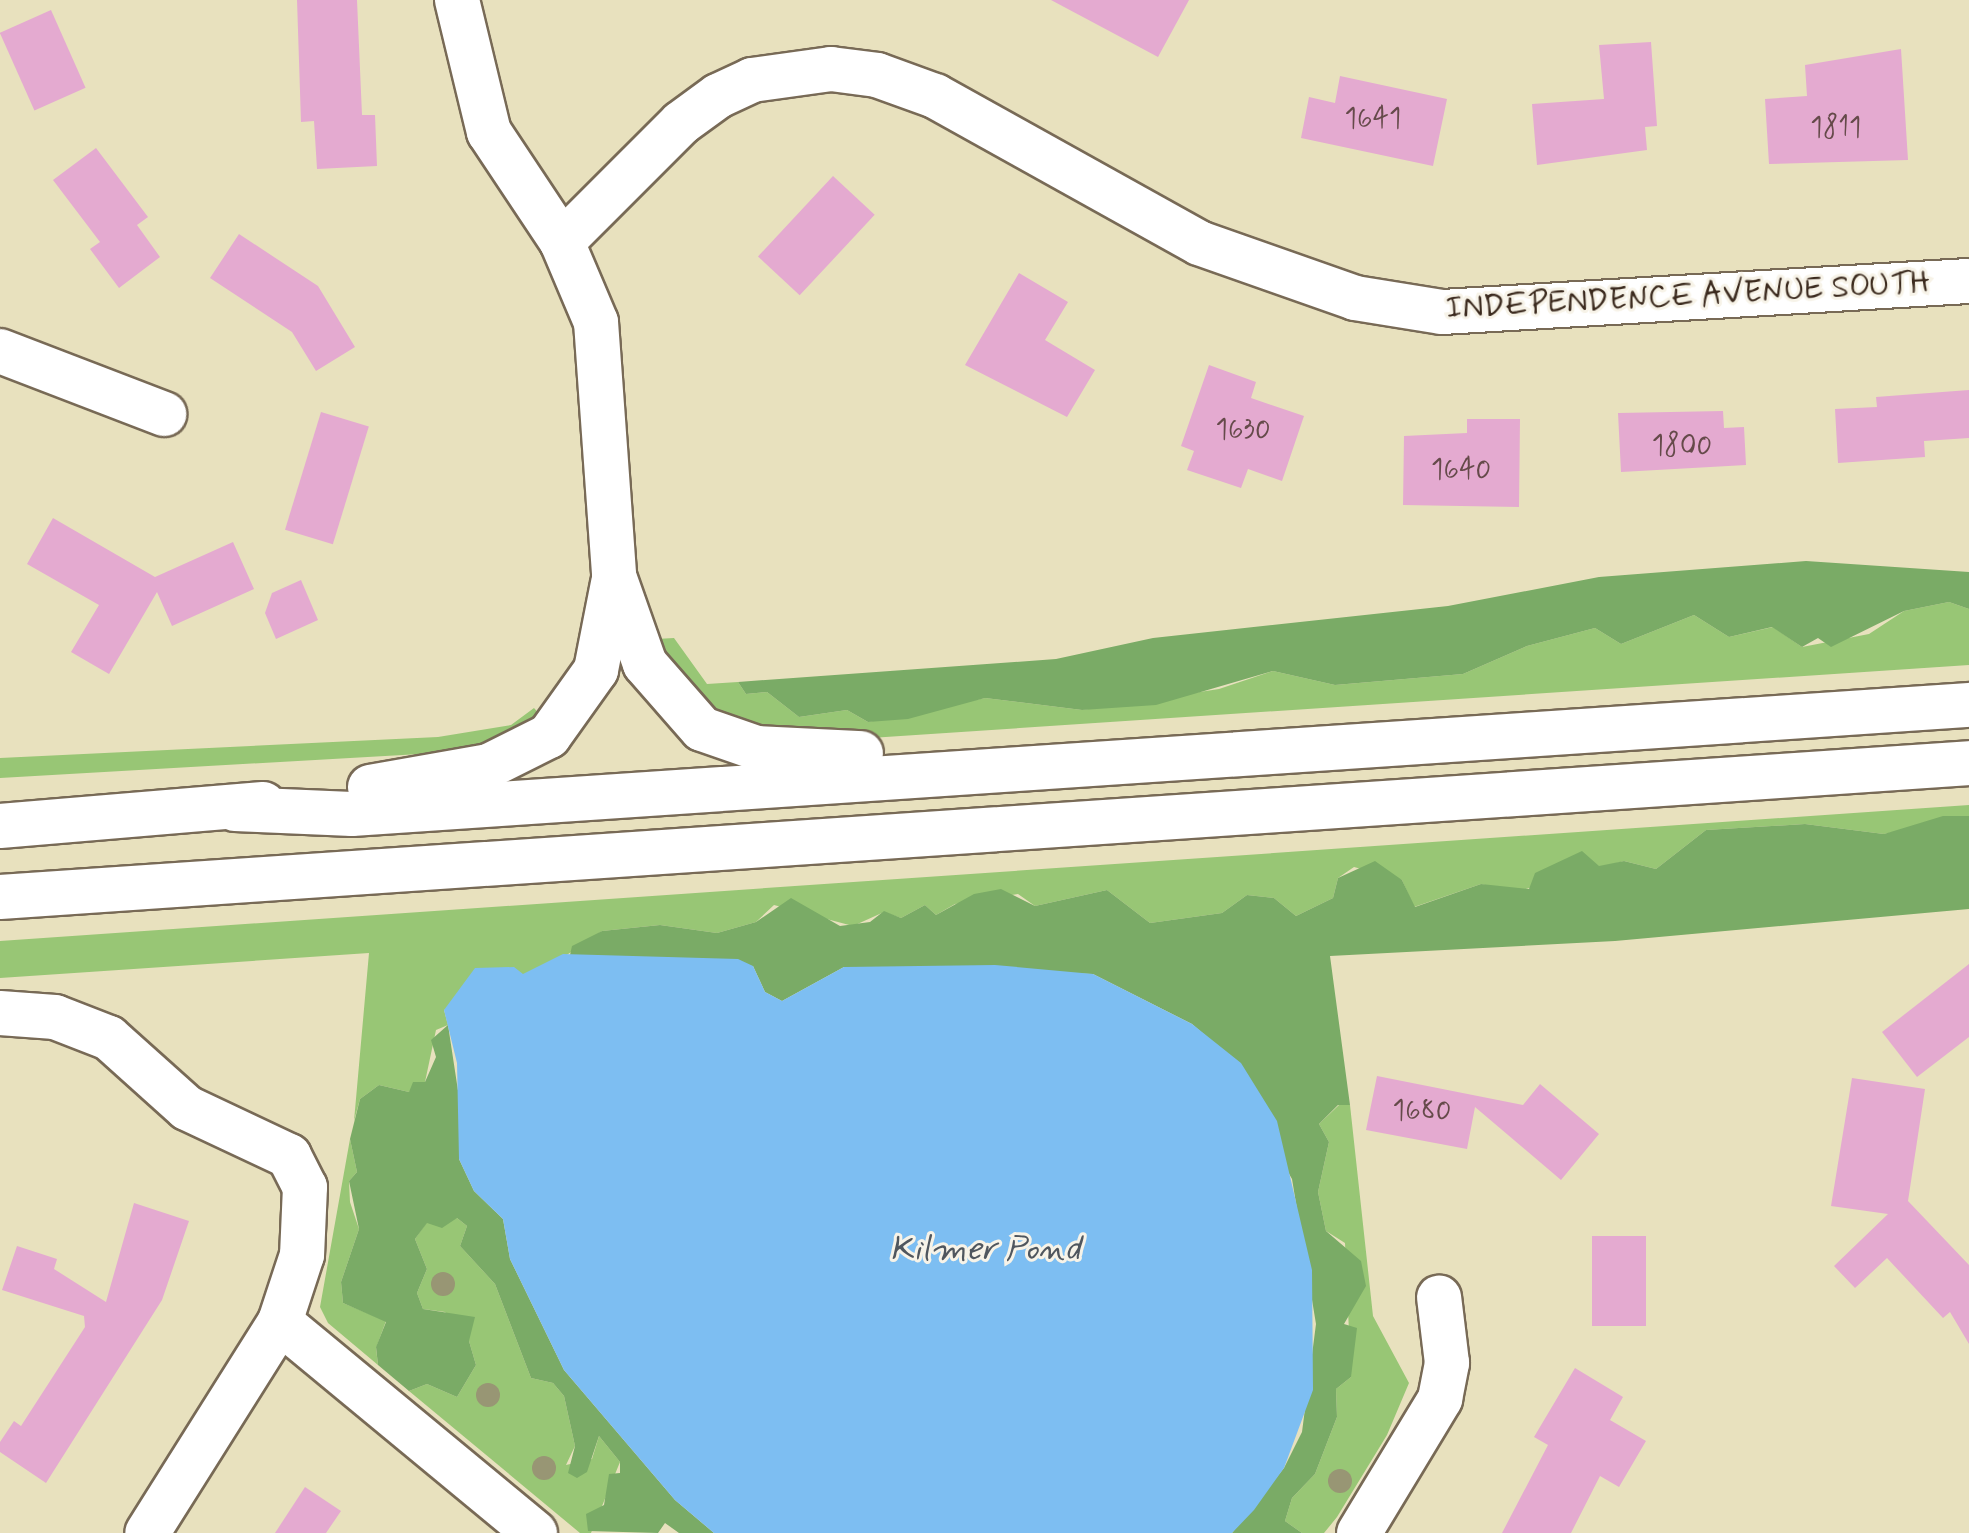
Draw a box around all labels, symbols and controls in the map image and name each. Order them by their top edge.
house number: 1641 [1344,103,1402,137]
house number: 1811 [1810,112,1862,146]
street label: INDEPENDENCE AVENUE SOUTH [1443,264,1933,328]
house number: 1630 [1215,414,1271,448]
house number: 1800 [1652,430,1712,464]
house number: 1640 [1431,454,1491,488]
house number: 1680 [1393,1095,1451,1129]
water label: Kilmer Pond [893,1230,1077,1270]

